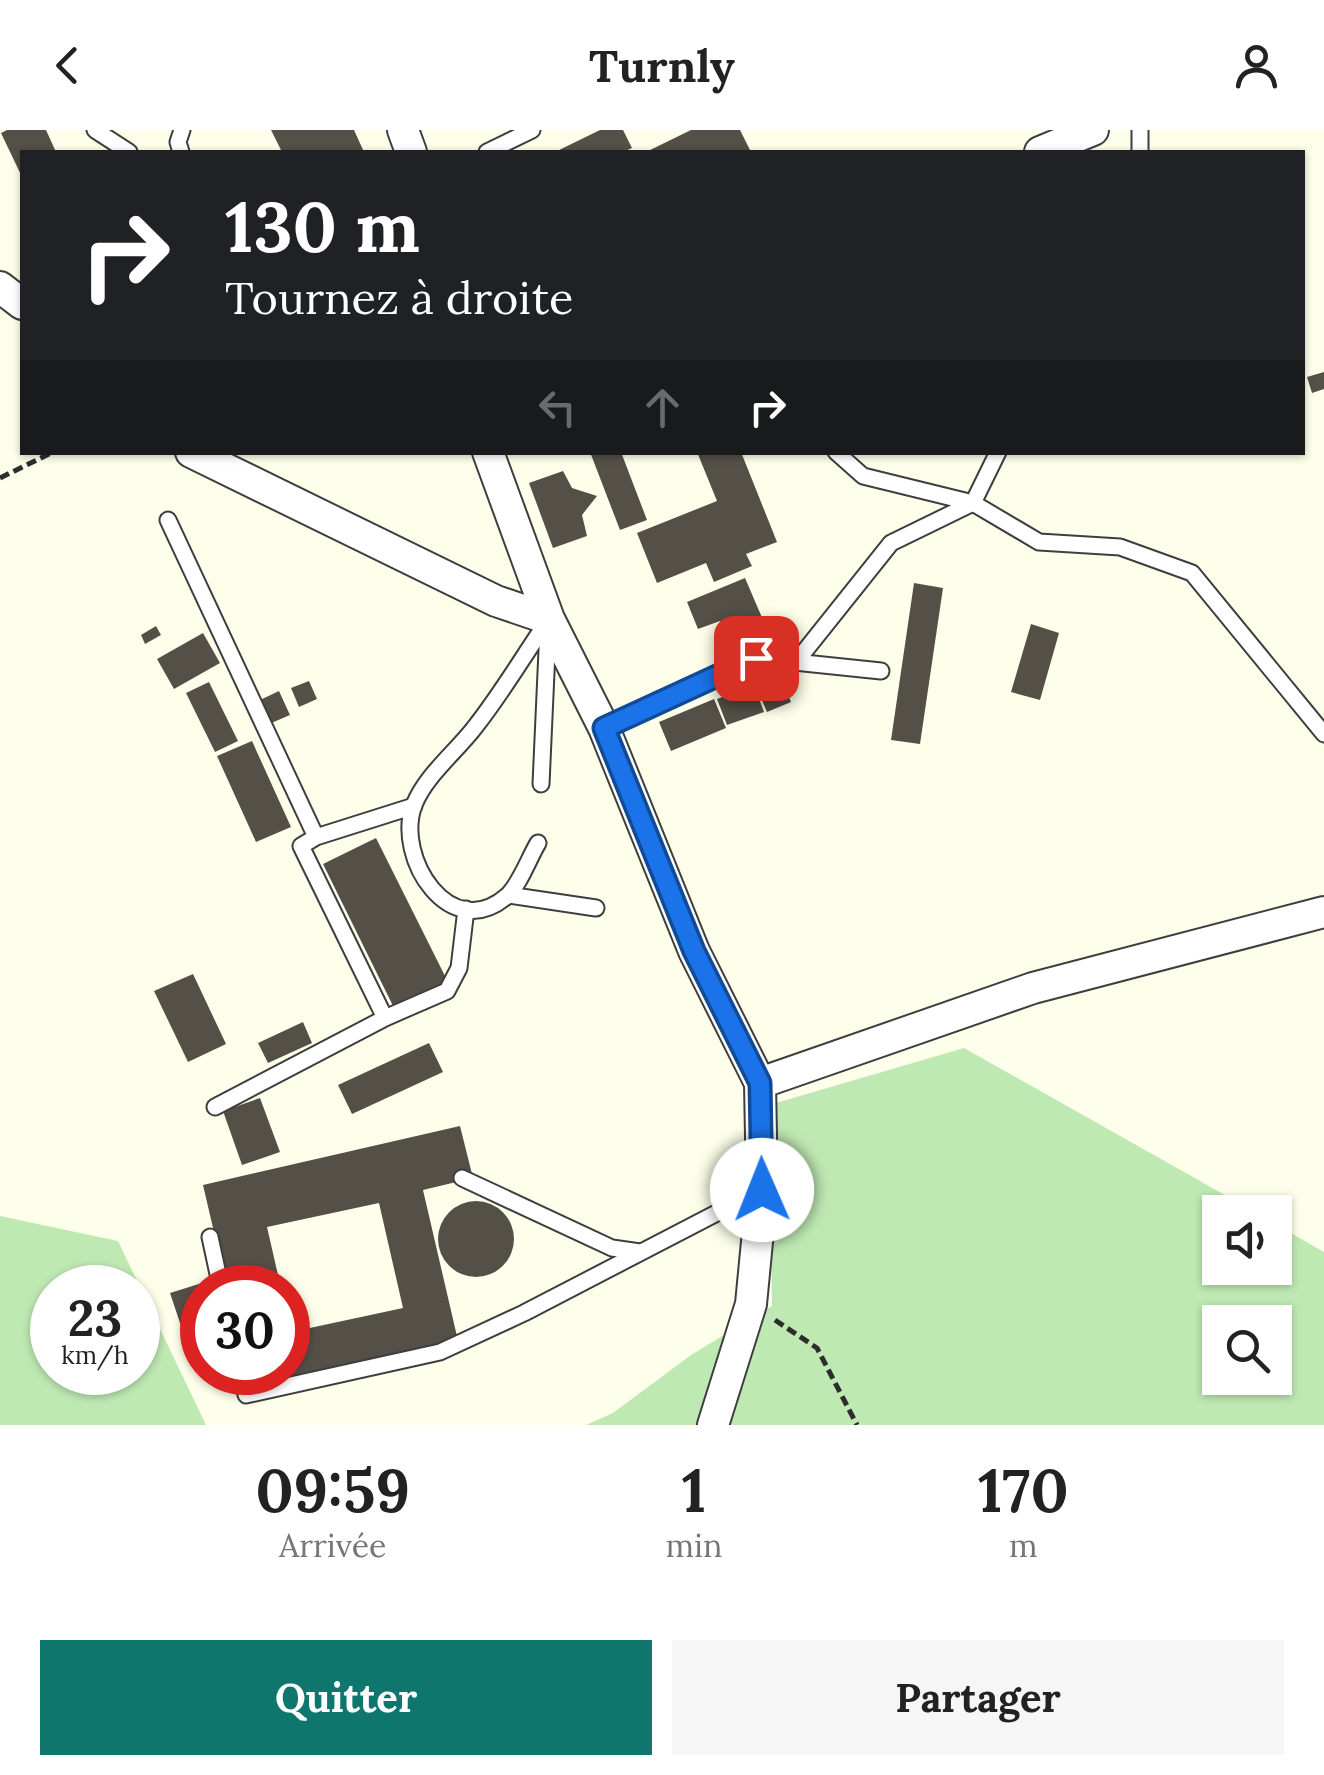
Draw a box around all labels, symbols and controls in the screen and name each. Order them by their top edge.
text: Turnly [589,37,735,94]
icon: back [40,38,95,93]
icon: person [1229,38,1284,93]
text: 130 m [225,182,420,271]
icon: right [60,190,190,320]
text: Tournez à droite [225,269,573,326]
icon: left [530,380,585,435]
icon: ahead [635,380,690,435]
icon: right [740,380,795,435]
pin [714,616,799,701]
icon: arrive [729,631,784,686]
position arrow [710,1138,814,1242]
map controls [1202,1195,1292,1395]
button: sound [1202,1195,1292,1285]
speed limit sign: 30 [180,1265,310,1395]
text: 23 [68,1286,122,1350]
button: search [1202,1305,1292,1395]
text: km/h [61,1339,129,1371]
text: 09:59 [255,1452,410,1528]
text: 1 [682,1452,706,1528]
text: 170 [978,1452,1069,1528]
text: Arrivée [279,1525,386,1566]
text: min [665,1525,723,1566]
text: m [1009,1525,1038,1566]
button: Quitter [40,1640,652,1755]
button: Partager [672,1640,1284,1755]

